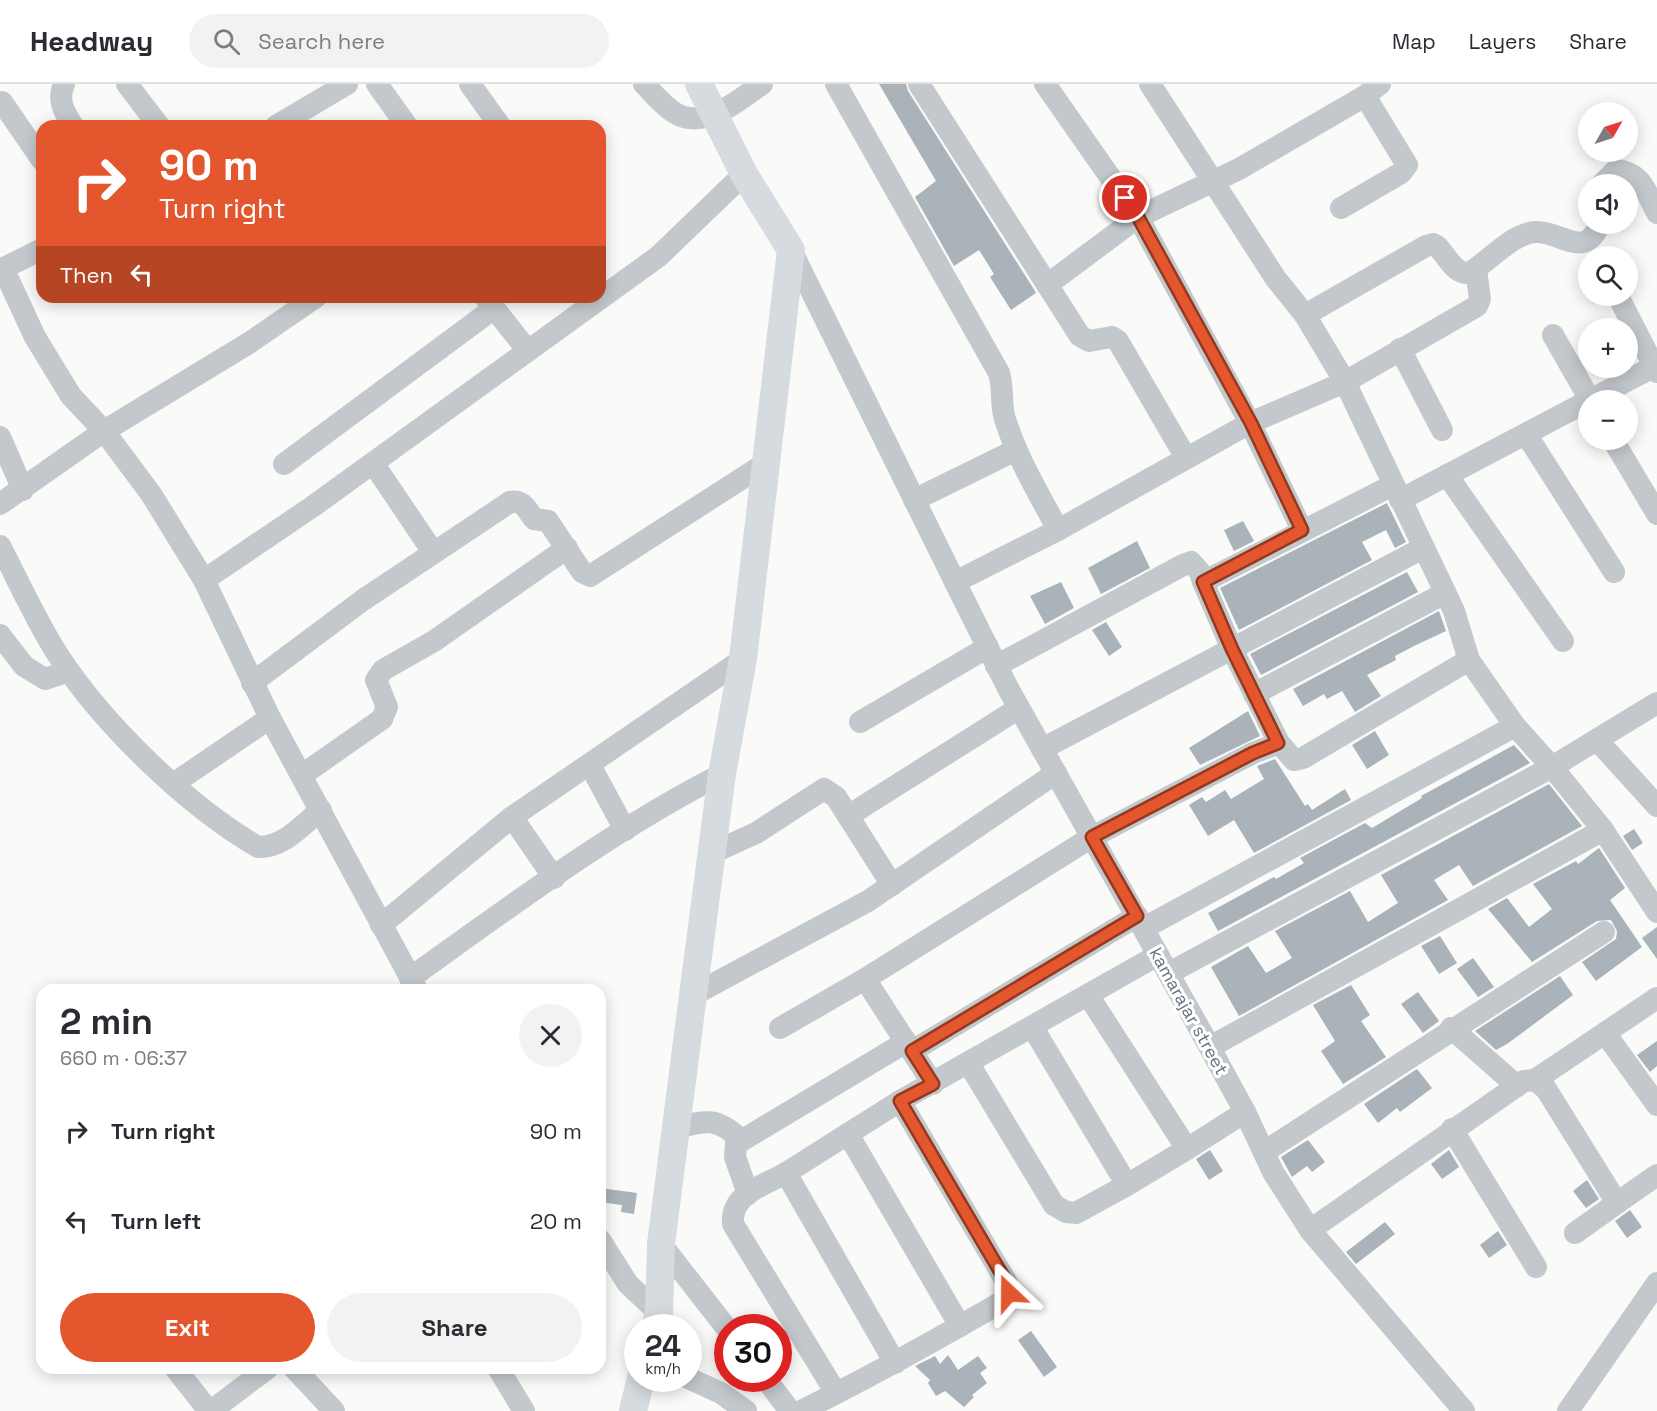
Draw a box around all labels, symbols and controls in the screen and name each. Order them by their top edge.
search box [189,14,609,68]
text: Headway [30,23,153,59]
icon: search [210,25,243,58]
text: Search here [258,27,385,55]
text: Map [1392,28,1436,55]
text: Layers [1469,28,1536,55]
text: Share [1569,28,1627,55]
north arrow [1578,102,1638,162]
map controls [1578,102,1638,450]
text: 90 m [159,139,259,192]
icon: right [60,144,138,222]
pin [1099,172,1150,223]
button: sound [1578,174,1638,234]
icon: arrive [1108,181,1141,214]
text: Turn right [159,191,286,226]
button: search [1578,246,1638,306]
icon: left [125,258,158,291]
text: Then [60,261,113,289]
button: + [1578,318,1638,378]
button: − [1578,390,1638,450]
street label: kamarajar street [1145,943,1233,1079]
text: 2 min [60,999,153,1045]
button: close [519,1004,582,1067]
text: 660 m · 06:37 [60,1045,187,1071]
icon: right [60,1115,93,1148]
text: Turn right [111,1117,216,1145]
text: 90 m [530,1117,582,1145]
icon: left [60,1205,93,1238]
text: Turn left [111,1207,201,1235]
text: 20 m [530,1207,582,1235]
position arrow [977,1261,1041,1325]
button: Exit [60,1293,315,1362]
button: Share [327,1293,582,1362]
speed limit sign: 30 [714,1314,792,1392]
text: 24 [645,1326,681,1365]
text: km/h [645,1359,681,1378]

